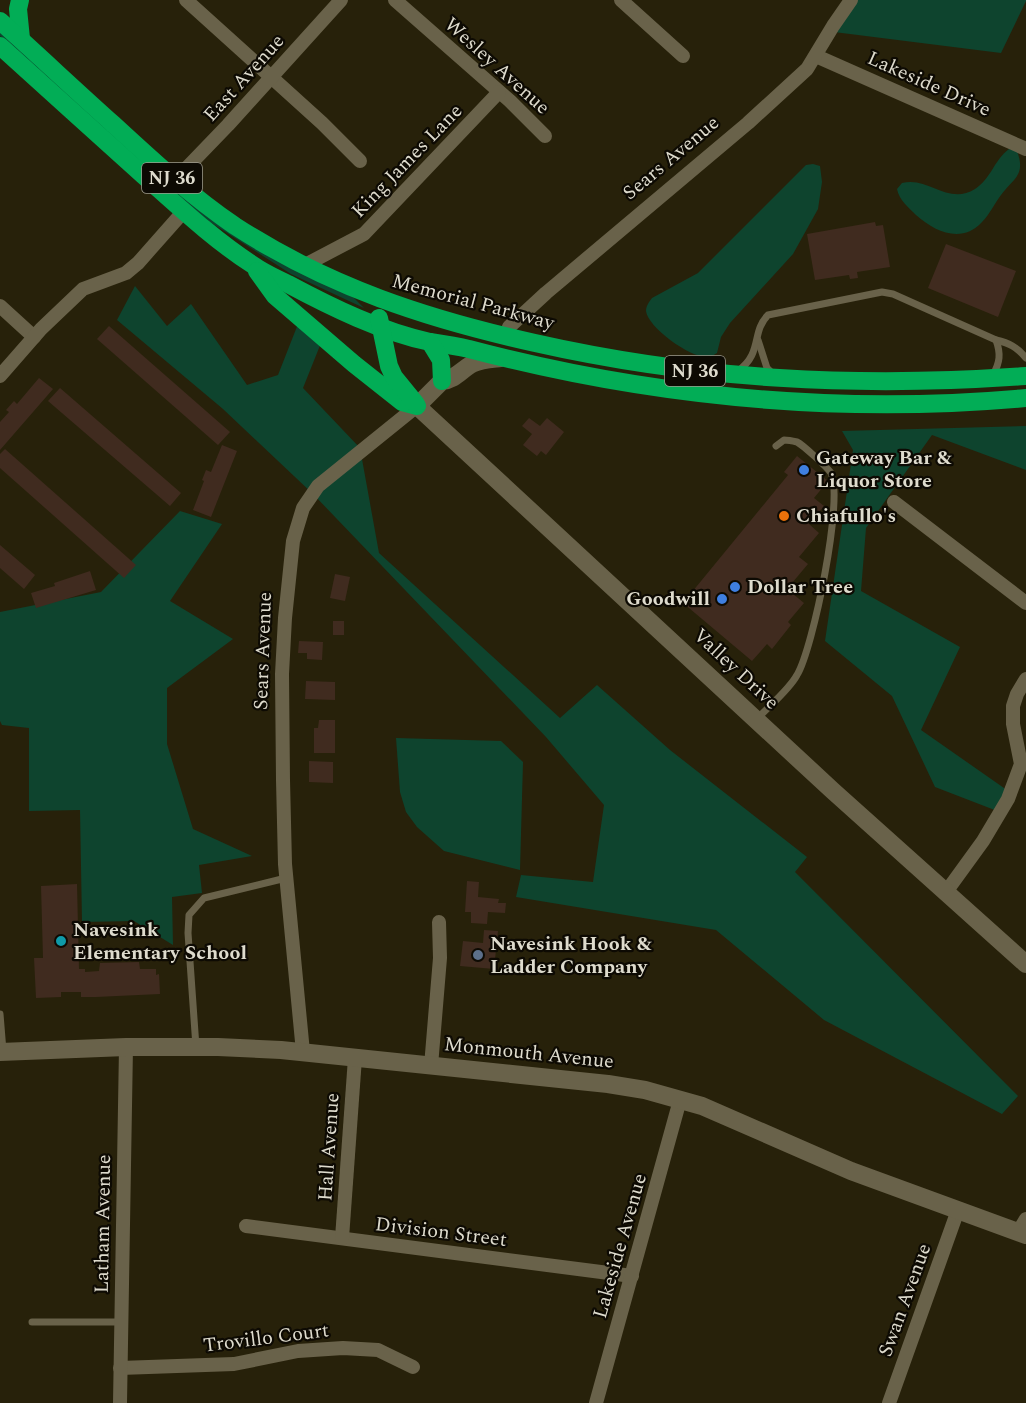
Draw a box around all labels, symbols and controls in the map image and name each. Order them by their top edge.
street label: Wesley Avenue [437,10,557,122]
street label: East Avenue [196,27,292,129]
street label: Lakeside Drive [862,43,996,125]
street label: King James Lane [344,97,470,225]
street label: Sears Avenue [616,109,726,207]
road number: NJ 36 [142,163,202,193]
street label: Memorial Parkway [388,266,559,338]
road number: NJ 36 [665,356,725,386]
place label: Gateway Bar & Liquor Store [816,443,953,496]
marker: Gateway Bar & Liquor Store [797,463,811,477]
place label: Chiafullo's [796,501,896,531]
marker: Chiafullo's [777,509,791,523]
place label: Dollar Tree [747,572,853,602]
marker: Dollar Tree [728,580,742,594]
place label: Goodwill [626,584,710,614]
street label: Sears Avenue [246,591,280,711]
marker: Goodwill [715,592,729,606]
street label: Valley Drive [686,621,786,717]
place label: Navesink Elementary School [73,915,247,968]
place label: Navesink Hook & Ladder Company [490,929,653,982]
marker: Navesink Elementary School [54,934,68,948]
marker: Navesink Hook & Ladder Company [471,948,485,962]
street label: Monmouth Avenue [443,1029,615,1077]
street label: Hall Avenue [310,1092,348,1202]
street label: Latham Avenue [87,1154,119,1294]
street label: Lakeside Avenue [585,1170,655,1322]
street label: Division Street [373,1209,509,1255]
street label: Swan Avenue [871,1239,939,1361]
street label: Trovillo Court [201,1315,331,1361]

